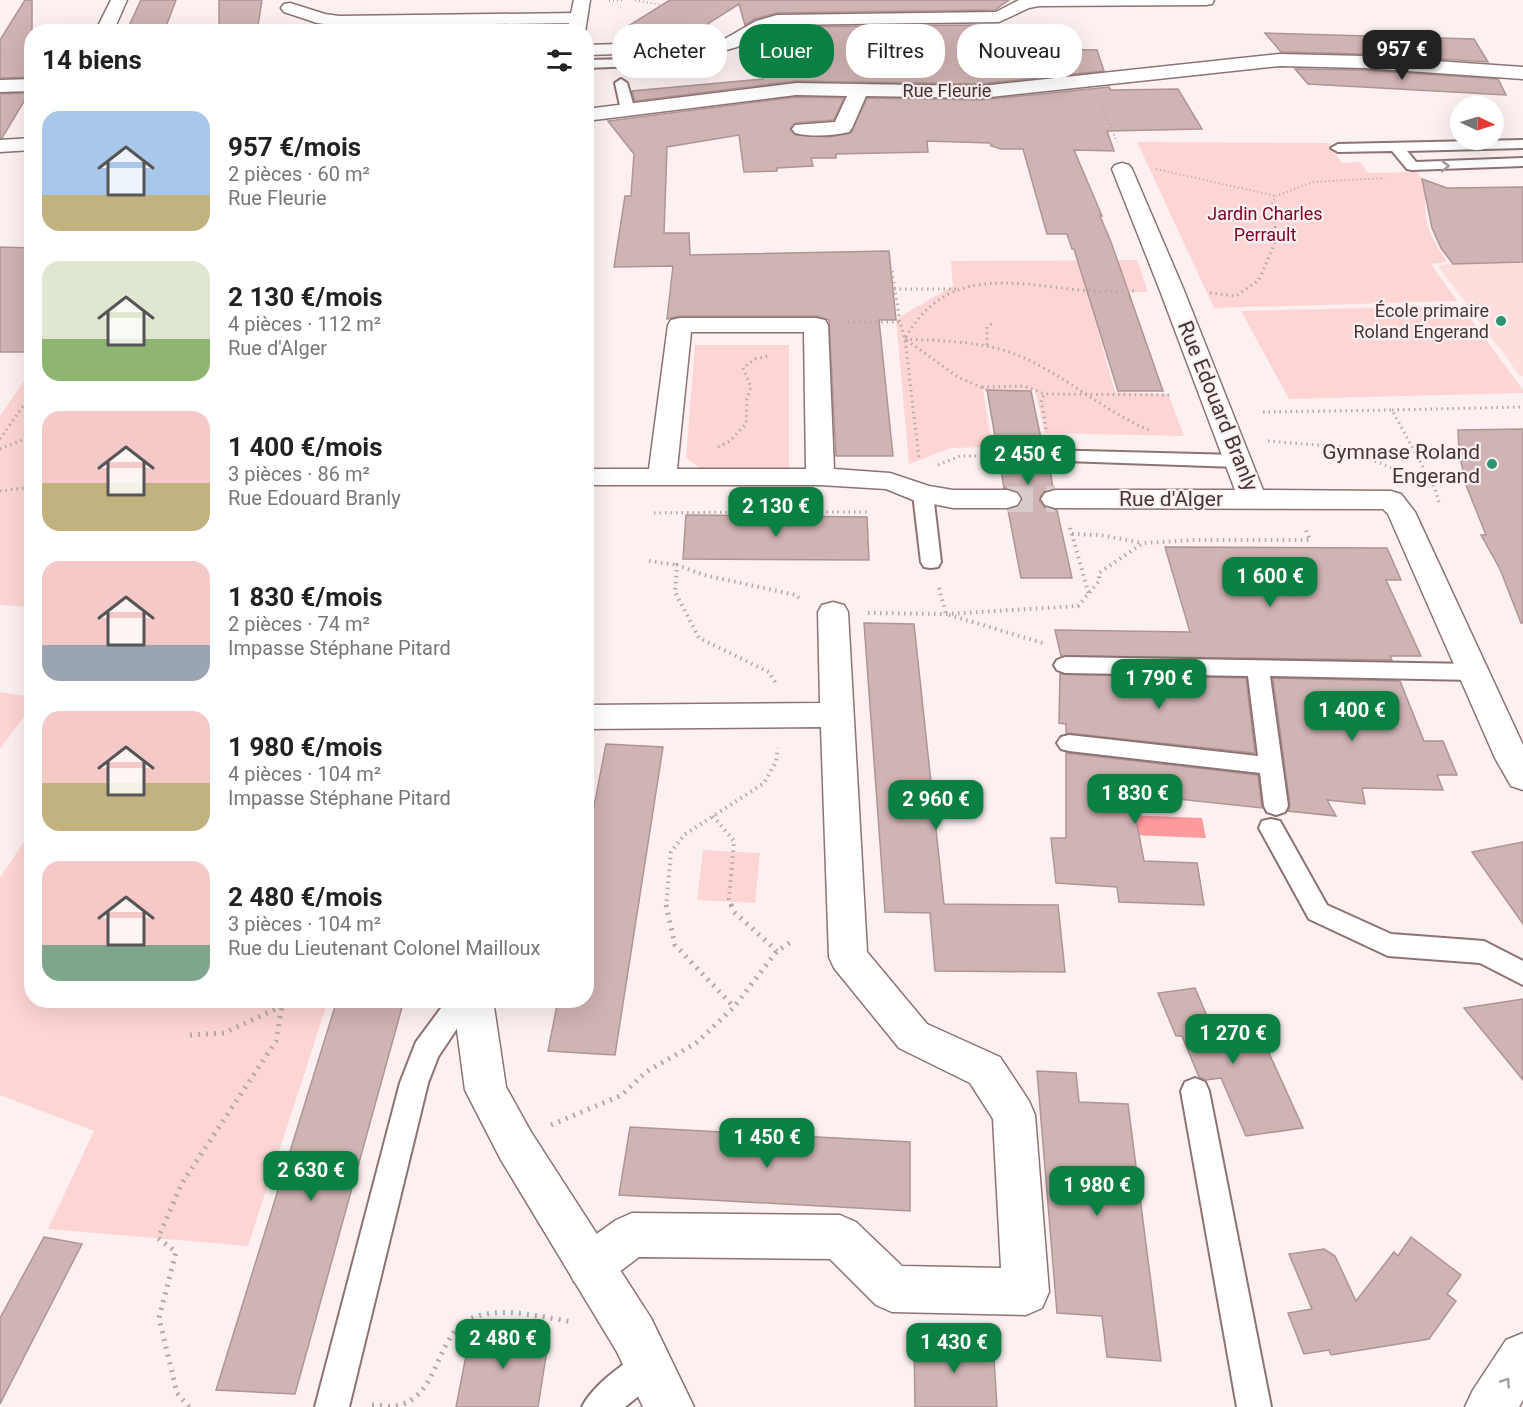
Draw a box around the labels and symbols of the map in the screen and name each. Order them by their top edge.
pin: 957 € [1360,30,1444,81]
street label: Rue Fleurie [903,80,991,101]
north arrow [1450,96,1504,150]
one-way arrow [1441,160,1450,172]
park label: Jardin Charles Perrault [1207,203,1323,245]
place label: École primaire Roland Engerand [1353,300,1489,342]
marker: École primaire Roland Engerand [1494,314,1508,328]
street label: Rue Edouard Branly [1173,317,1263,495]
pin: 2 450 € [973,435,1083,486]
place label: Gymnase Roland Engerand [1322,440,1480,488]
marker: Gymnase Roland Engerand [1485,457,1499,471]
pin: 2 130 € [721,487,831,538]
street label: Rue d'Alger [1119,487,1223,511]
pin: 1 600 € [1215,557,1325,608]
pin: 1 790 € [1104,659,1214,710]
pin: 1 400 € [1297,691,1407,742]
pin: 1 830 € [1080,774,1190,825]
pin: 2 960 € [881,780,991,831]
pin: 1 270 € [1178,1014,1288,1065]
pin: 1 450 € [712,1118,822,1169]
pin: 2 630 € [256,1151,366,1202]
pin: 1 980 € [1042,1166,1152,1217]
pin: 2 480 € [448,1319,558,1370]
pin: 1 430 € [899,1323,1009,1374]
one-way arrow [1499,1378,1511,1388]

